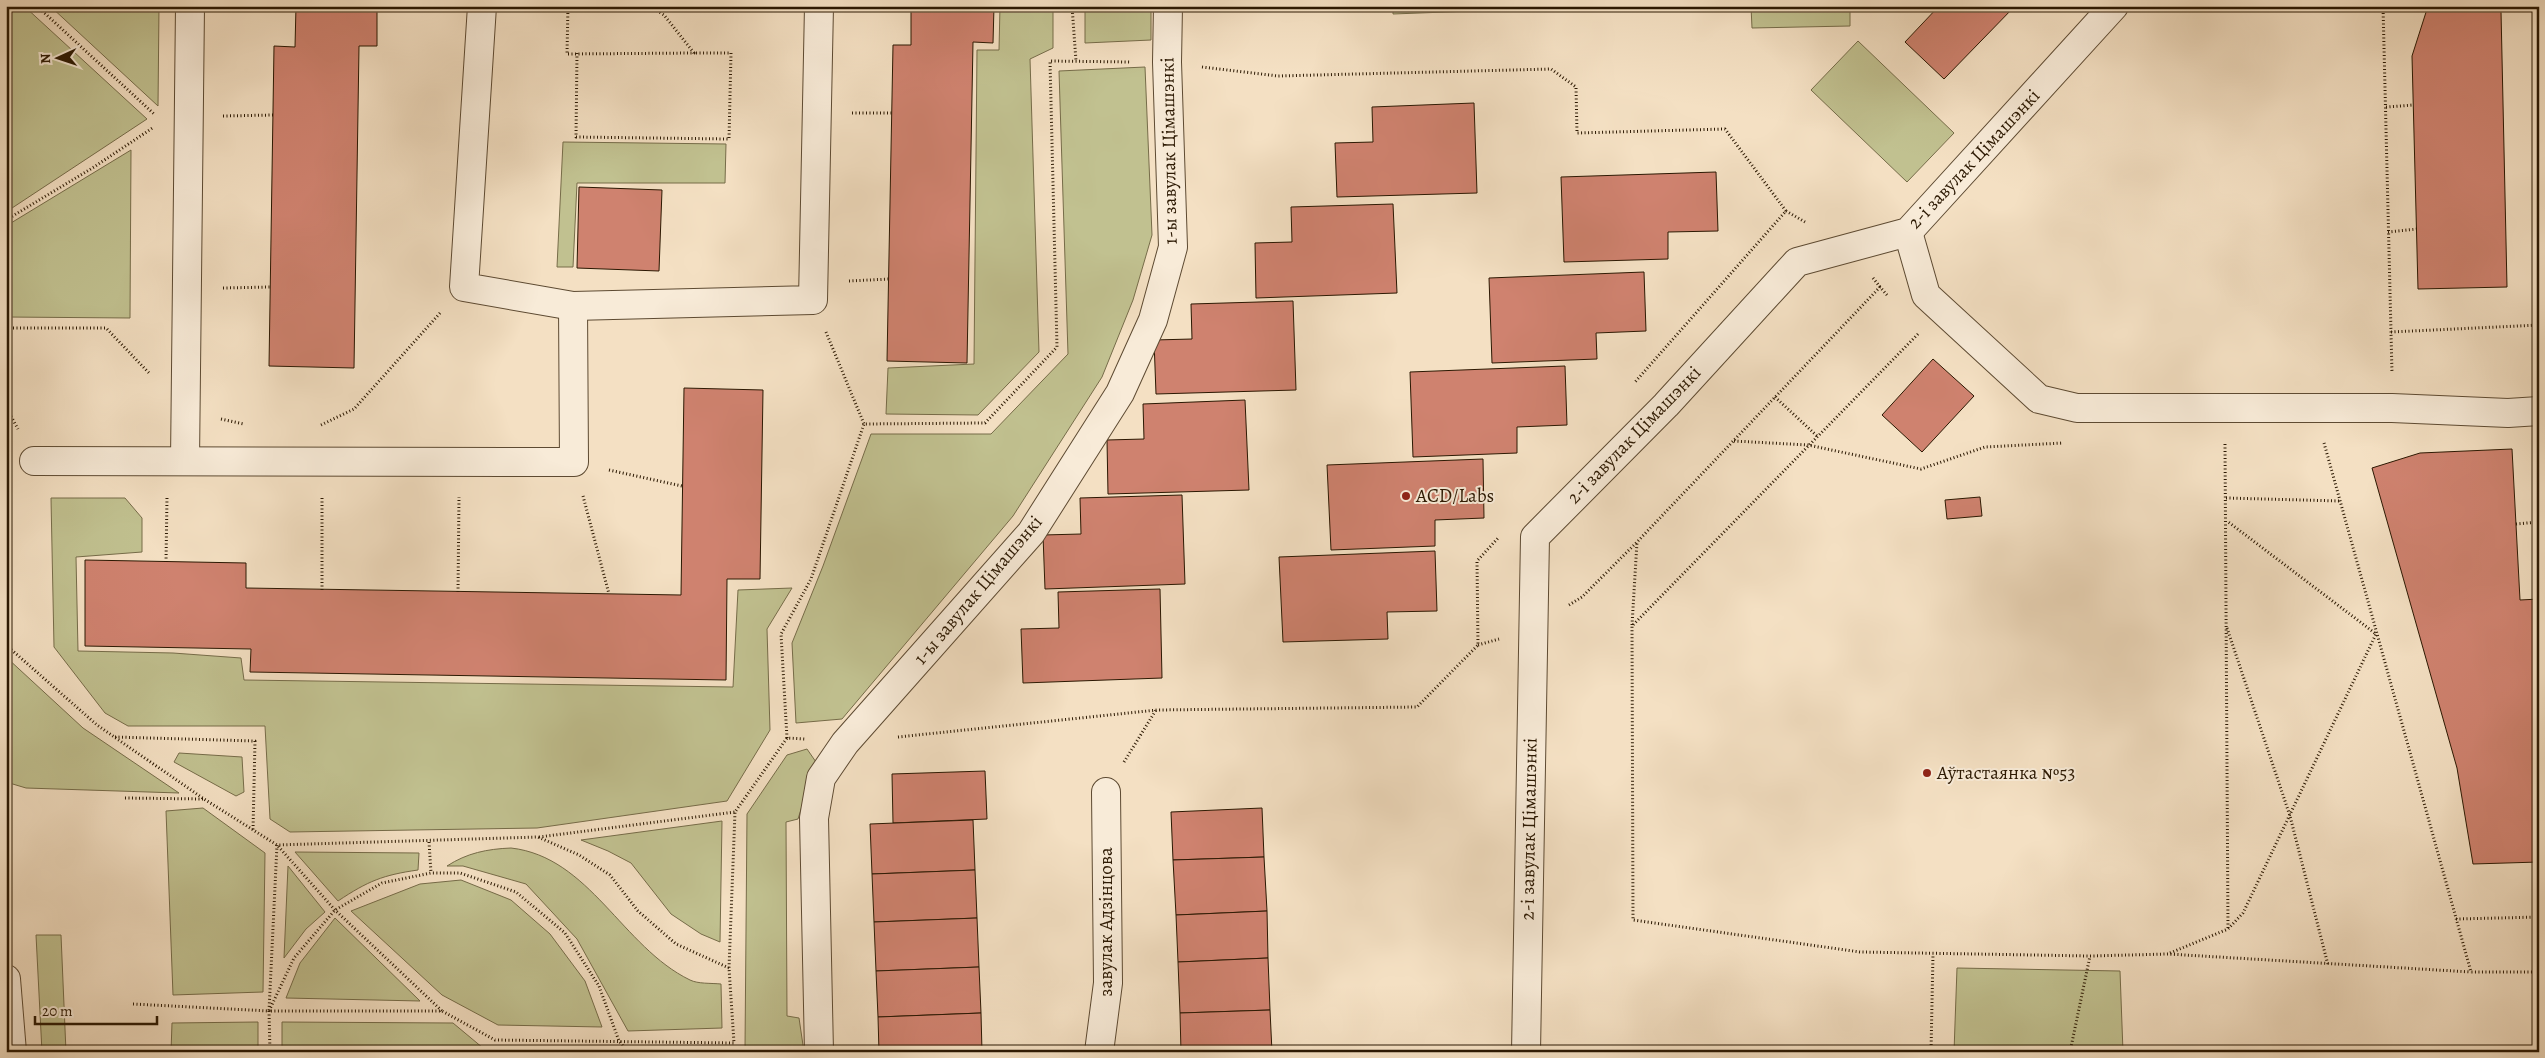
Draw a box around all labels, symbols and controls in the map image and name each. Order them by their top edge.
north arrow [32,32,82,82]
text: N [36,53,55,64]
street label: 1-ы завулак Цімашэнкі [1154,57,1184,245]
street label: 2-і завулак Цімашэнкі [1902,83,2046,235]
street label: 2-і завулак Цімашэнкі [1561,360,1707,510]
place label: ACD/Labs [1415,483,1494,509]
marker: ACD/Labs [1400,490,1412,502]
street label: 1-ы завулак Цімашэнкі [908,510,1048,670]
street label: 2-і завулак Цімашэнкі [1514,737,1544,921]
place label: Аўтастаянка №53 [1936,760,2075,786]
marker: Аўтастаянка №53 [1921,767,1933,779]
street label: завулак Адзінцова [1093,847,1119,997]
scale bar [35,993,158,1025]
text: 20 m [42,1001,73,1021]

